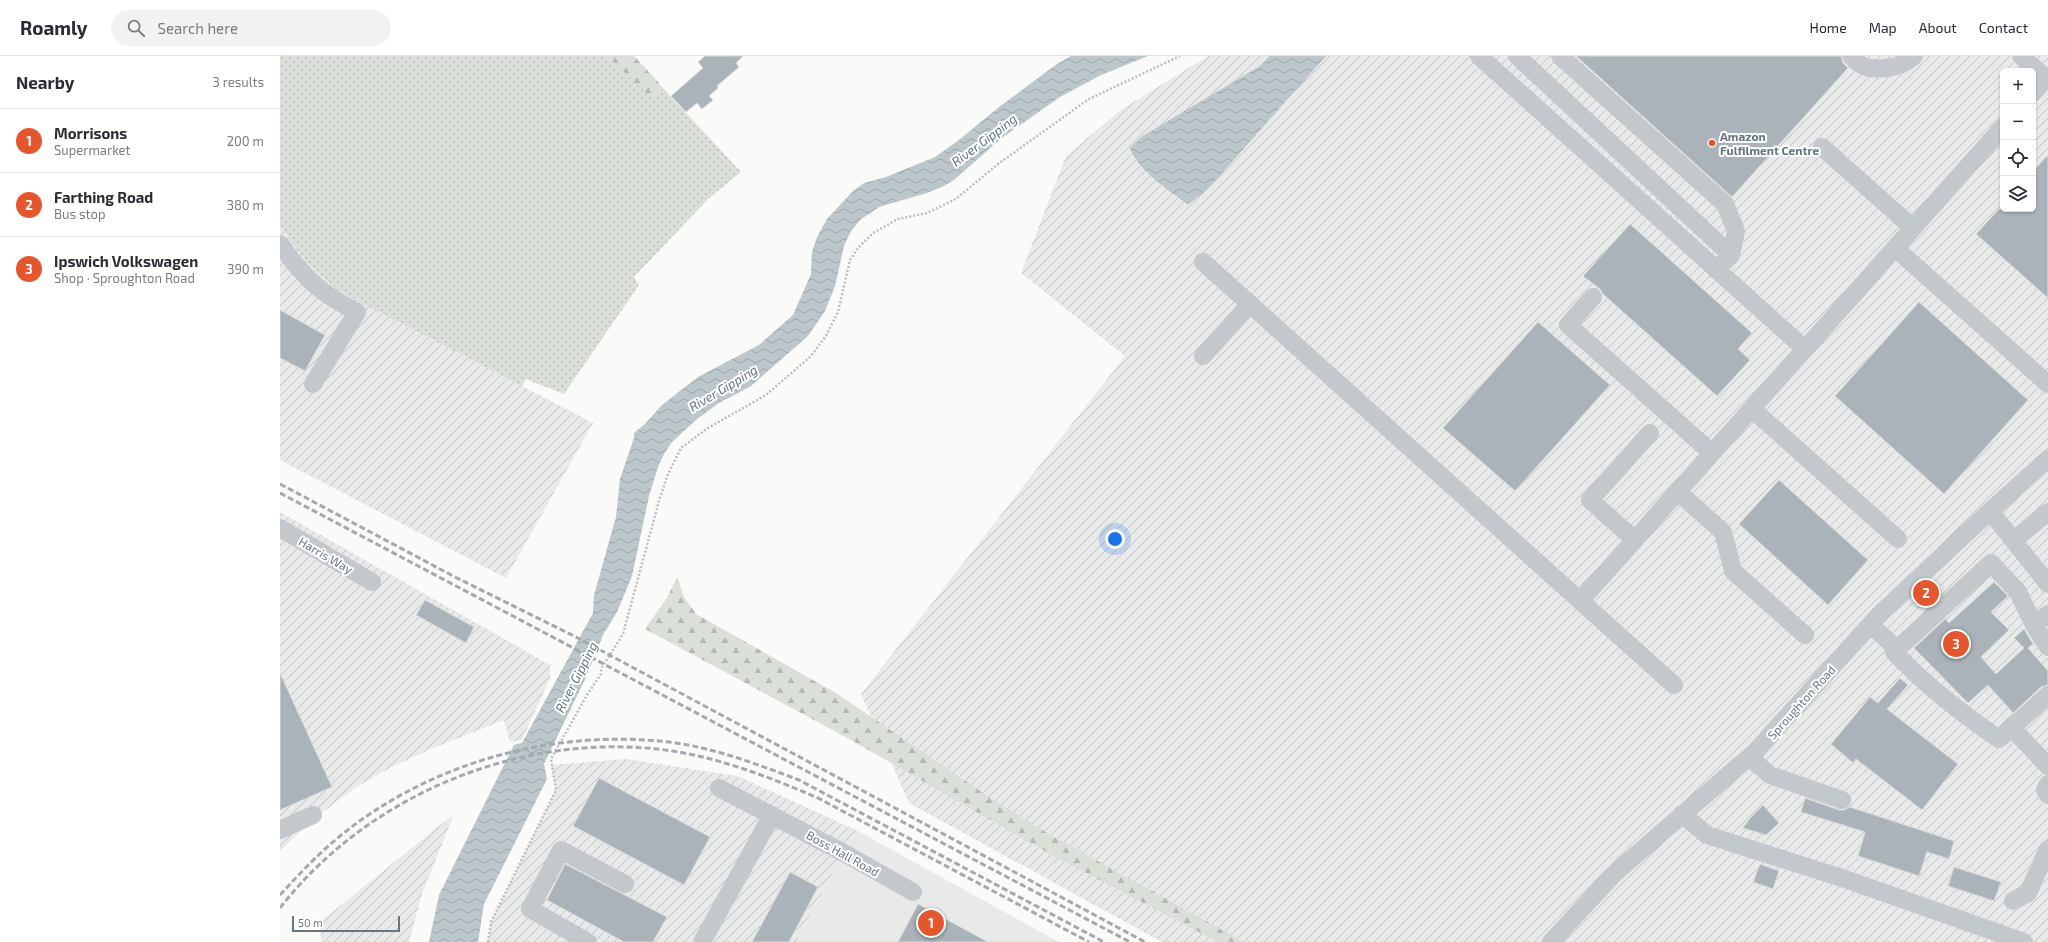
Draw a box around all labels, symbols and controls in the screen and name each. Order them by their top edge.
search box [111,10,391,46]
text: Roamly [20,16,87,39]
icon: search [125,17,147,39]
text: Search here [157,19,238,37]
text: Home [1810,19,1847,36]
text: Map [1869,19,1897,36]
text: About [1919,19,1957,36]
text: Contact [1979,19,2028,36]
map controls [2000,68,2036,212]
button: + [2000,68,2036,104]
text: Nearby [16,72,74,92]
text: 3 results [213,74,264,90]
button: − [2000,104,2036,140]
water label: River Gipping [948,110,1020,170]
text: Morrisons [54,124,127,142]
place label: Amazon Fulfilment Centre [1720,129,1819,157]
text: 1 [26,133,32,149]
text: 200 m [227,133,264,149]
marker: Amazon Fulfilment Centre [1707,138,1717,148]
button: locate [2000,140,2036,176]
text: Supermarket [54,142,131,158]
button: layers [2000,176,2036,212]
text: Farthing Road [54,188,153,206]
text: 2 [25,197,33,213]
text: 380 m [227,197,264,213]
text: Bus stop [54,206,105,222]
text: Ipswich Volkswagen [54,252,198,270]
text: 3 [25,261,33,277]
text: 390 m [227,261,264,277]
text: Shop · Sproughton Road [54,270,195,286]
water label: River Gipping [686,361,760,415]
your location [1105,529,1125,549]
street label: Harris Way [297,534,356,576]
pin: 2 [1913,578,1939,608]
pin: 3 [1943,629,1969,659]
water label: River Gipping [551,639,601,715]
street label: Sproughton Road [1764,662,1838,742]
street label: Boss Hall Road [804,827,882,879]
pin: 1 [918,908,944,938]
scale bar [292,914,400,933]
text: 50 m [298,916,323,929]

